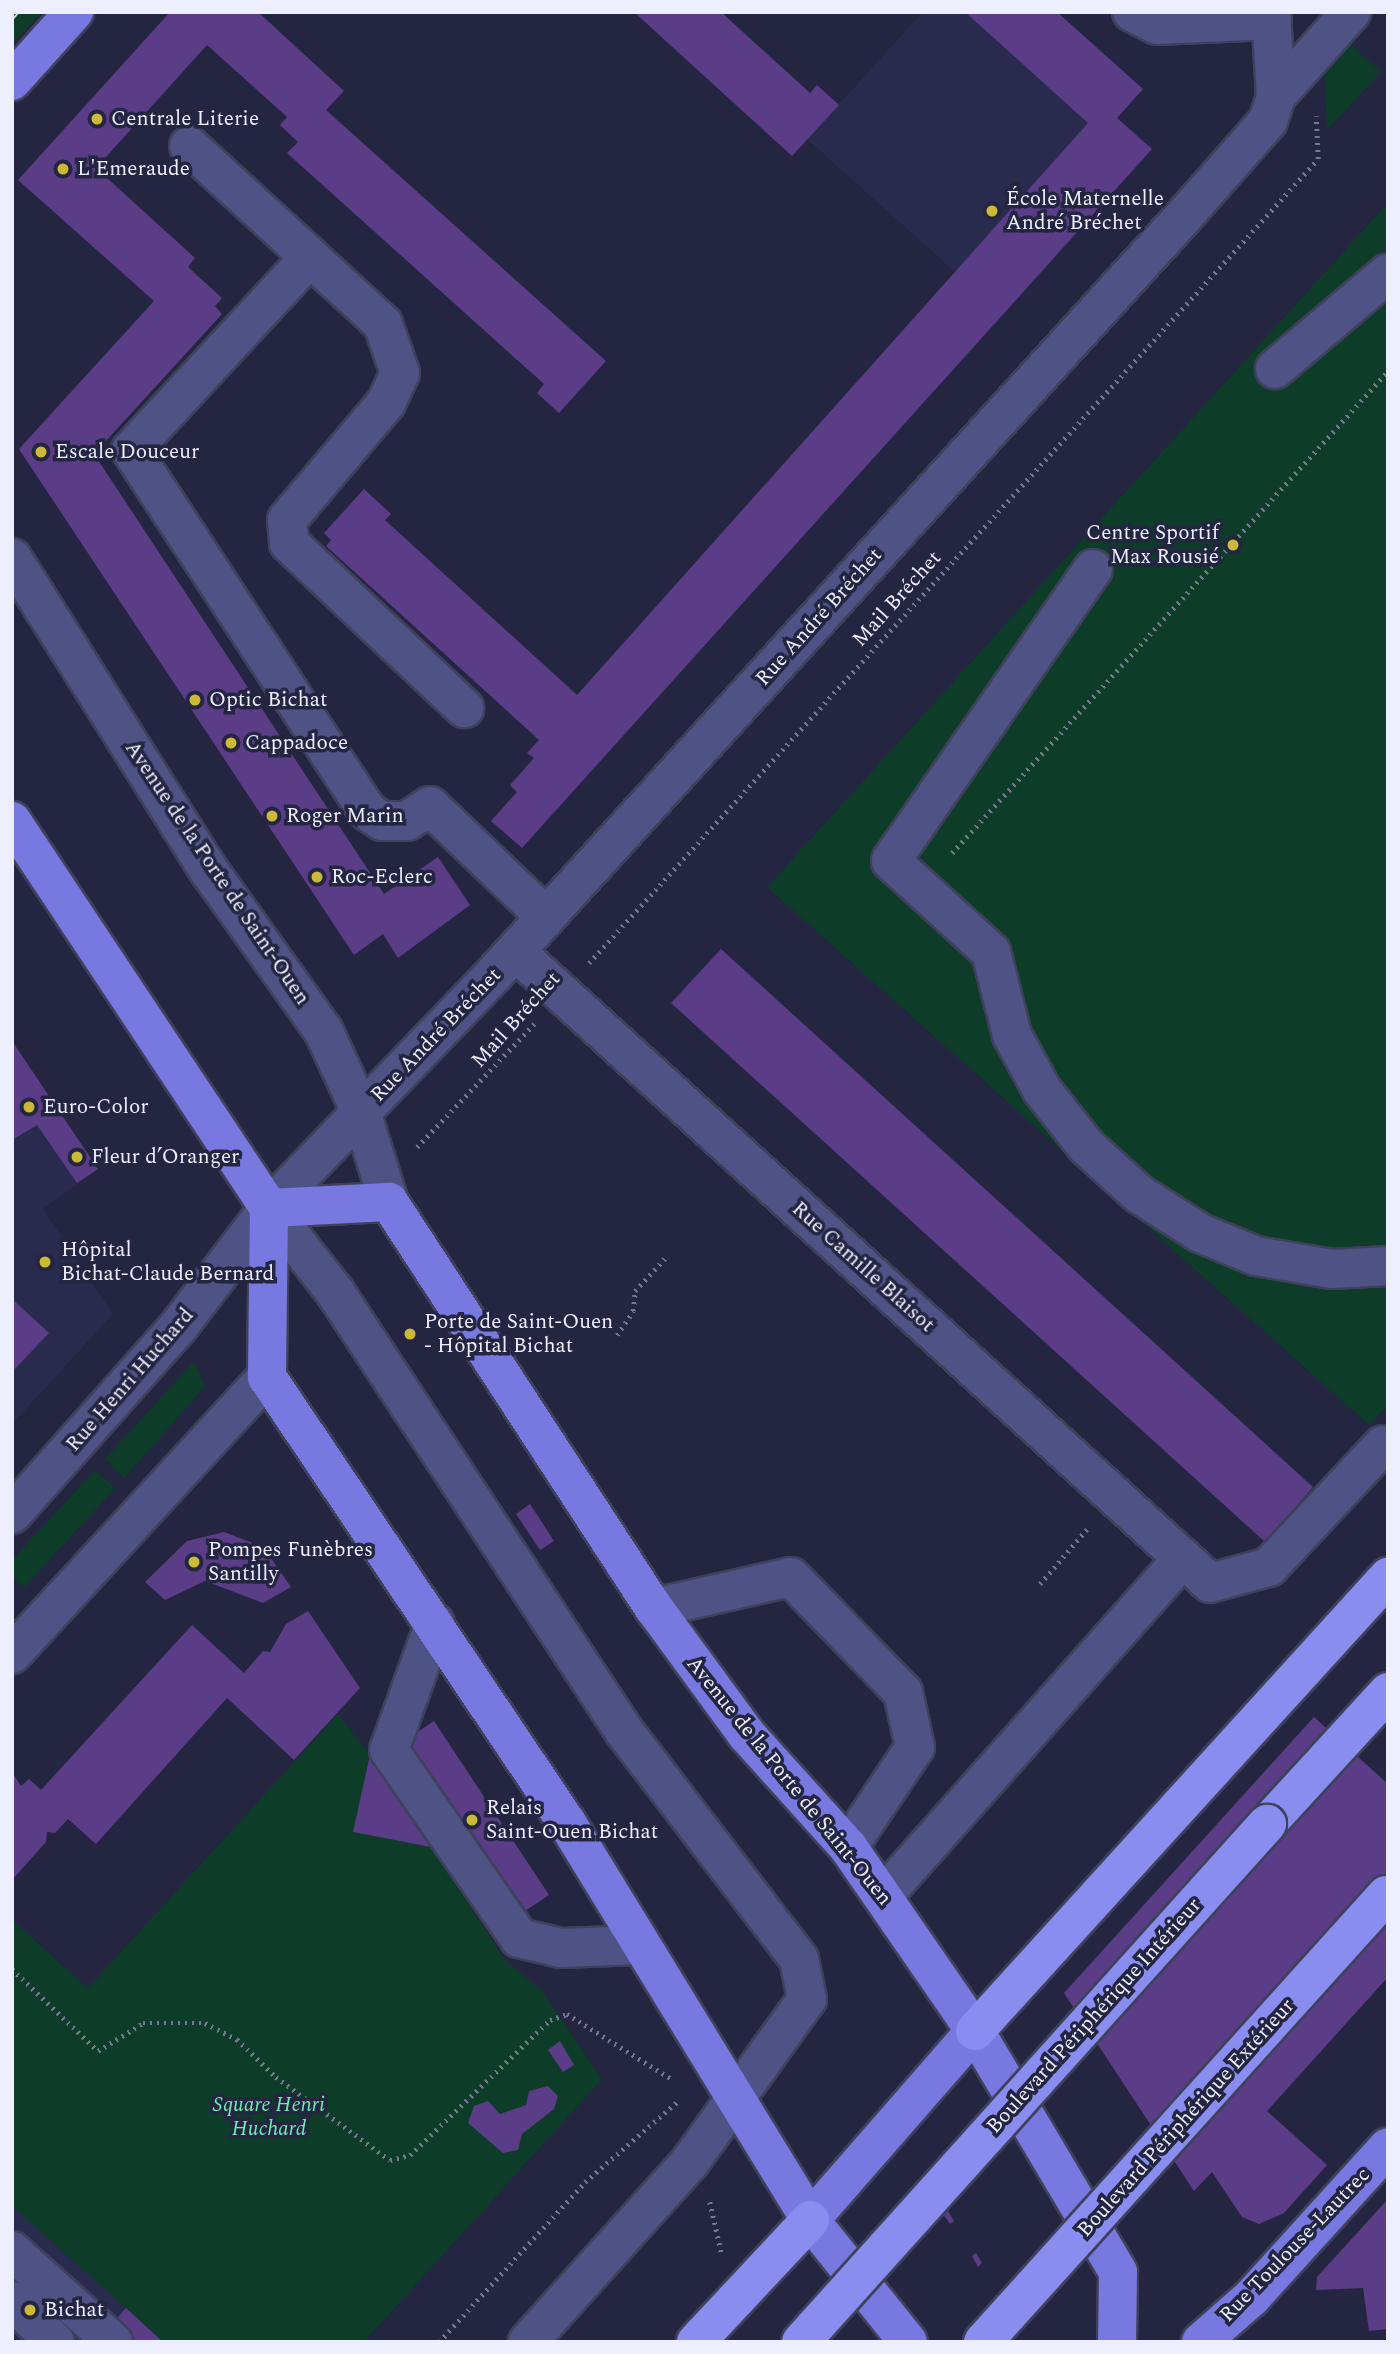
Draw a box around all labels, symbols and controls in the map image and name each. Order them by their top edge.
place label: Centrale Literie [111,106,259,132]
marker: Centrale Literie [89,111,105,127]
place label: L'Emeraude [77,156,190,182]
marker: L'Emeraude [55,161,71,177]
place label: École Maternelle André Bréchet [1006,186,1164,236]
marker: École Maternelle André Bréchet [984,203,1000,219]
place label: Escale Douceur [55,439,199,465]
marker: Escale Douceur [33,444,49,460]
place label: Centre Sportif Max Rousié [1086,520,1219,570]
marker: Centre Sportif Max Rousié [1225,537,1241,553]
street label: Rue André Bréchet [751,543,887,691]
street label: Mail Bréchet [847,546,947,652]
place label: Optic Bichat [209,687,327,713]
marker: Optic Bichat [187,692,203,708]
place label: Cappadoce [245,730,348,756]
marker: Cappadoce [223,735,239,751]
street label: Avenue de la Porte de Saint-Ouen [119,736,315,1010]
place label: Roger Marin [286,803,404,829]
marker: Roger Marin [264,808,280,824]
place label: Roc-Eclerc [331,864,433,890]
marker: Roc-Eclerc [309,869,325,885]
street label: Rue André Bréchet [366,963,506,1107]
street label: Mail Bréchet [466,967,566,1073]
place label: Euro-Color [43,1094,149,1120]
marker: Euro-Color [21,1099,37,1115]
place label: Fleur d’Oranger [91,1144,239,1170]
marker: Fleur d’Oranger [69,1149,85,1165]
street label: Rue Camille Blaisot [786,1196,940,1338]
place label: Hôpital Bichat-Claude Bernard [61,1237,274,1287]
marker: Hôpital Bichat-Claude Bernard [35,1252,55,1272]
street label: Rue Henri Huchard [61,1303,199,1457]
place label: Porte de Saint-Ouen - Hôpital Bichat [424,1309,613,1359]
marker: Porte de Saint-Ouen - Hôpital Bichat [402,1326,418,1342]
place label: Pompes Funèbres Santilly [208,1537,373,1587]
marker: Pompes Funèbres Santilly [186,1554,202,1570]
street label: Avenue de la Porte de Saint-Ouen [681,1652,897,1910]
place label: Relais Saint-Ouen Bichat [486,1795,658,1845]
marker: Relais Saint-Ouen Bichat [464,1812,480,1828]
street label: Boulevard Périphérique Intérieur [981,1893,1207,2139]
street label: Boulevard Périphérique Extérieur [1072,1994,1300,2242]
park label: Square Henri Huchard [213,2092,325,2142]
street label: Rue Toulouse-Lautrec [1215,2162,1375,2328]
place label: Bichat [44,2297,104,2323]
marker: Bichat [22,2302,38,2318]

